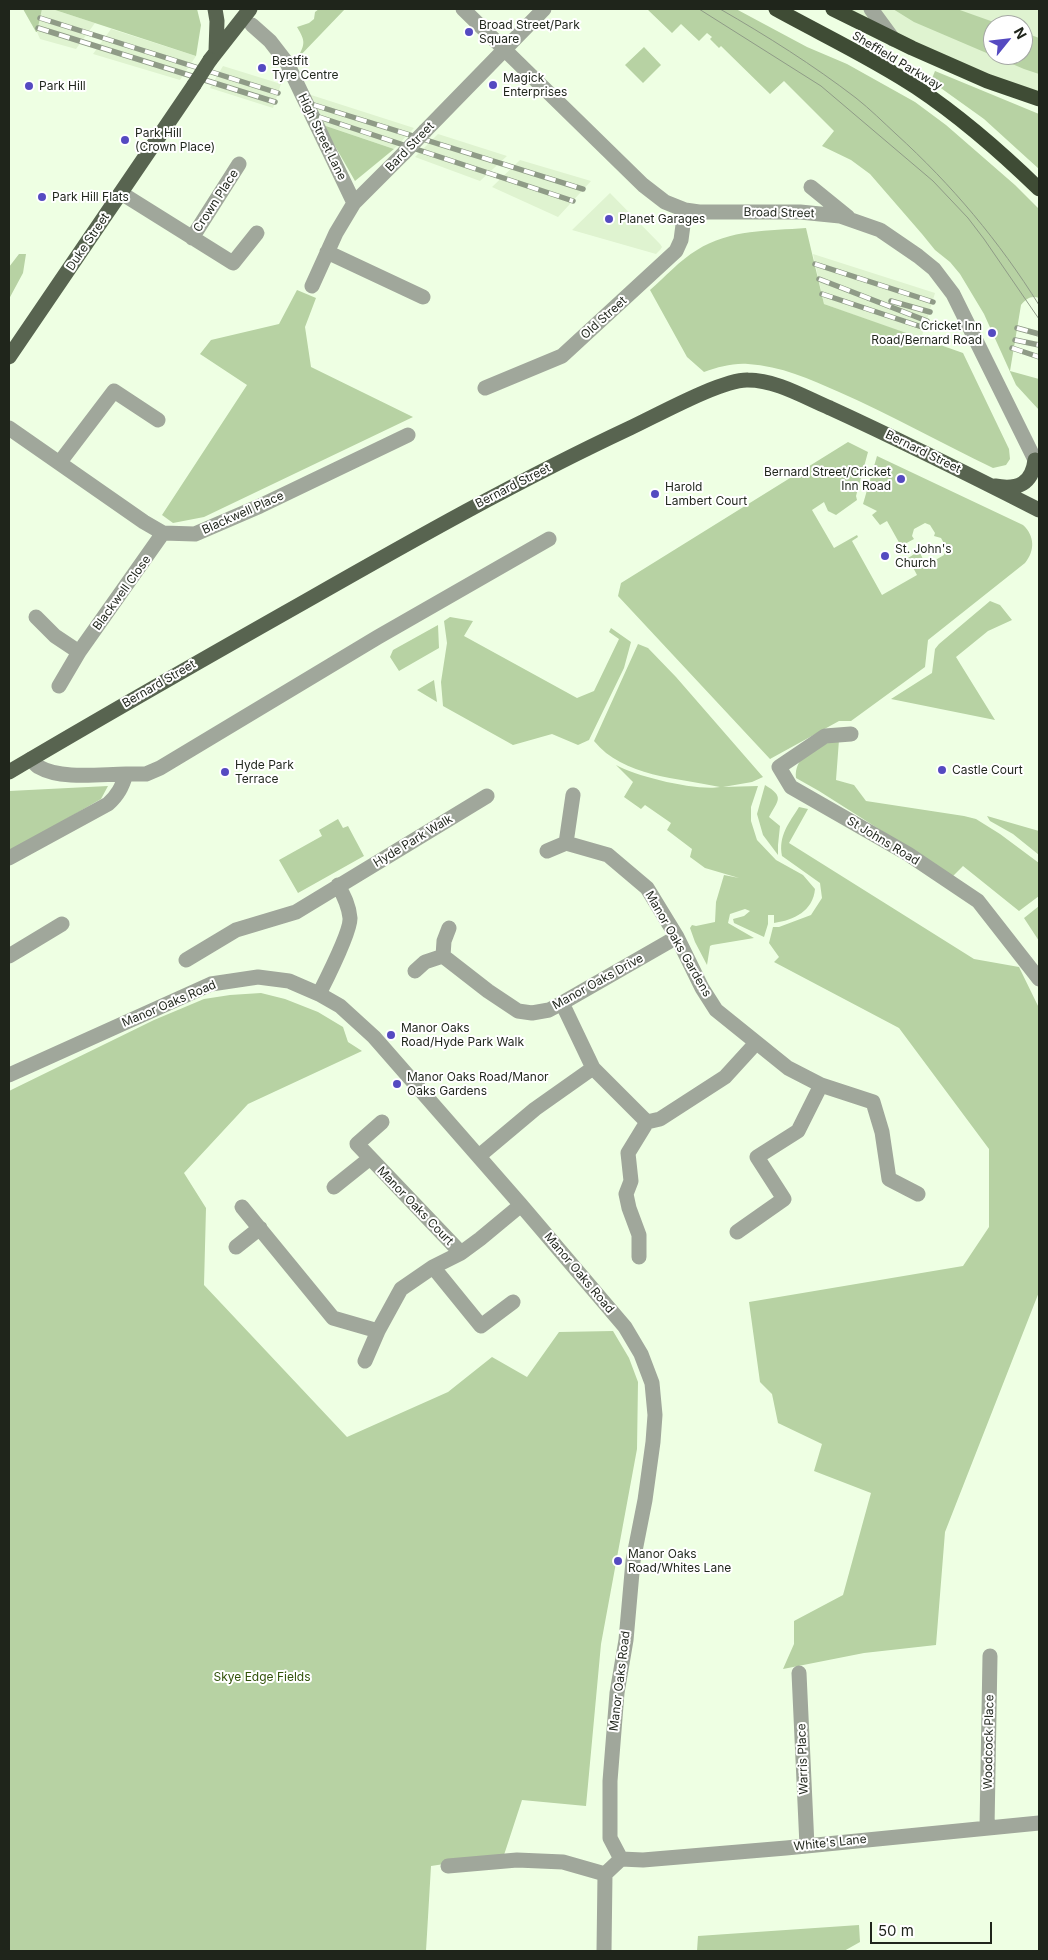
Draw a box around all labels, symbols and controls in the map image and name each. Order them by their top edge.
north arrow [983,15,1033,65]
place label: Broad Street/Park Square [479,18,580,46]
text: N [1011,24,1031,42]
marker: Broad Street/Park Square [463,26,475,38]
street label: Sheffield Parkway [849,28,945,94]
place label: Bestfit Tyre Centre [272,54,339,82]
marker: Bestfit Tyre Centre [256,62,268,74]
place label: Magick Enterprises [503,71,567,99]
place label: Park Hill [39,79,86,93]
marker: Magick Enterprises [487,79,499,91]
marker: Park Hill [23,80,35,92]
street label: High Street Lane [295,91,349,183]
street label: Bard Street [383,119,437,175]
place label: Park Hill (Crown Place) [135,126,215,154]
marker: Park Hill (Crown Place) [119,134,131,146]
street label: Crown Place [190,167,242,235]
place label: Park Hill Flats [52,190,129,204]
marker: Park Hill Flats [36,191,48,203]
street label: Broad Street [743,205,815,221]
street label: Duke Street [63,210,113,274]
place label: Planet Garages [619,212,705,226]
marker: Planet Garages [603,213,615,225]
street label: Old Street [578,294,630,342]
place label: Cricket Inn Road/Bernard Road [871,319,982,347]
marker: Cricket Inn Road/Bernard Road [986,327,998,339]
street label: Bernard Street [883,427,963,477]
street label: Bernard Street [473,461,553,511]
place label: Bernard Street/Cricket Inn Road [764,465,891,493]
marker: Bernard Street/Cricket Inn Road [895,473,907,485]
place label: Harold Lambert Court [665,480,747,508]
marker: Harold Lambert Court [649,488,661,500]
street label: Blackwell Place [200,489,286,537]
place label: St. John's Church [895,542,952,570]
marker: St. John's Church [879,550,891,562]
street label: Blackwell Close [90,553,154,633]
street label: Bernard Street [120,657,198,711]
place label: Hyde Park Terrace [235,758,294,786]
place label: Castle Court [952,763,1023,777]
marker: Castle Court [936,764,948,776]
marker: Hyde Park Terrace [219,766,231,778]
street label: Hyde Park Walk [371,812,455,870]
street label: St Johns Road [844,814,922,868]
street label: Manor Oaks Gardens [642,889,714,999]
street label: Manor Oaks Drive [550,951,646,1013]
street label: Manor Oaks Road [120,978,218,1030]
place label: Manor Oaks Road/Hyde Park Walk [401,1021,524,1049]
marker: Manor Oaks Road/Hyde Park Walk [385,1029,397,1041]
place label: Manor Oaks Road/Manor Oaks Gardens [407,1070,549,1098]
marker: Manor Oaks Road/Manor Oaks Gardens [391,1078,403,1090]
street label: Manor Oaks Court [374,1164,456,1248]
street label: Manor Oaks Road [541,1230,617,1316]
place label: Manor Oaks Road/Whites Lane [628,1547,731,1575]
marker: Manor Oaks Road/Whites Lane [612,1555,624,1567]
street label: Manor Oaks Road [607,1630,633,1732]
park label: Skye Edge Fields [213,1670,311,1684]
street label: Woodcock Place [981,1694,997,1790]
street label: Warris Place [795,1723,811,1795]
street label: White's Lane [793,1832,867,1854]
scale bar [873,1912,996,1944]
text: 50 m [878,1921,914,1940]

